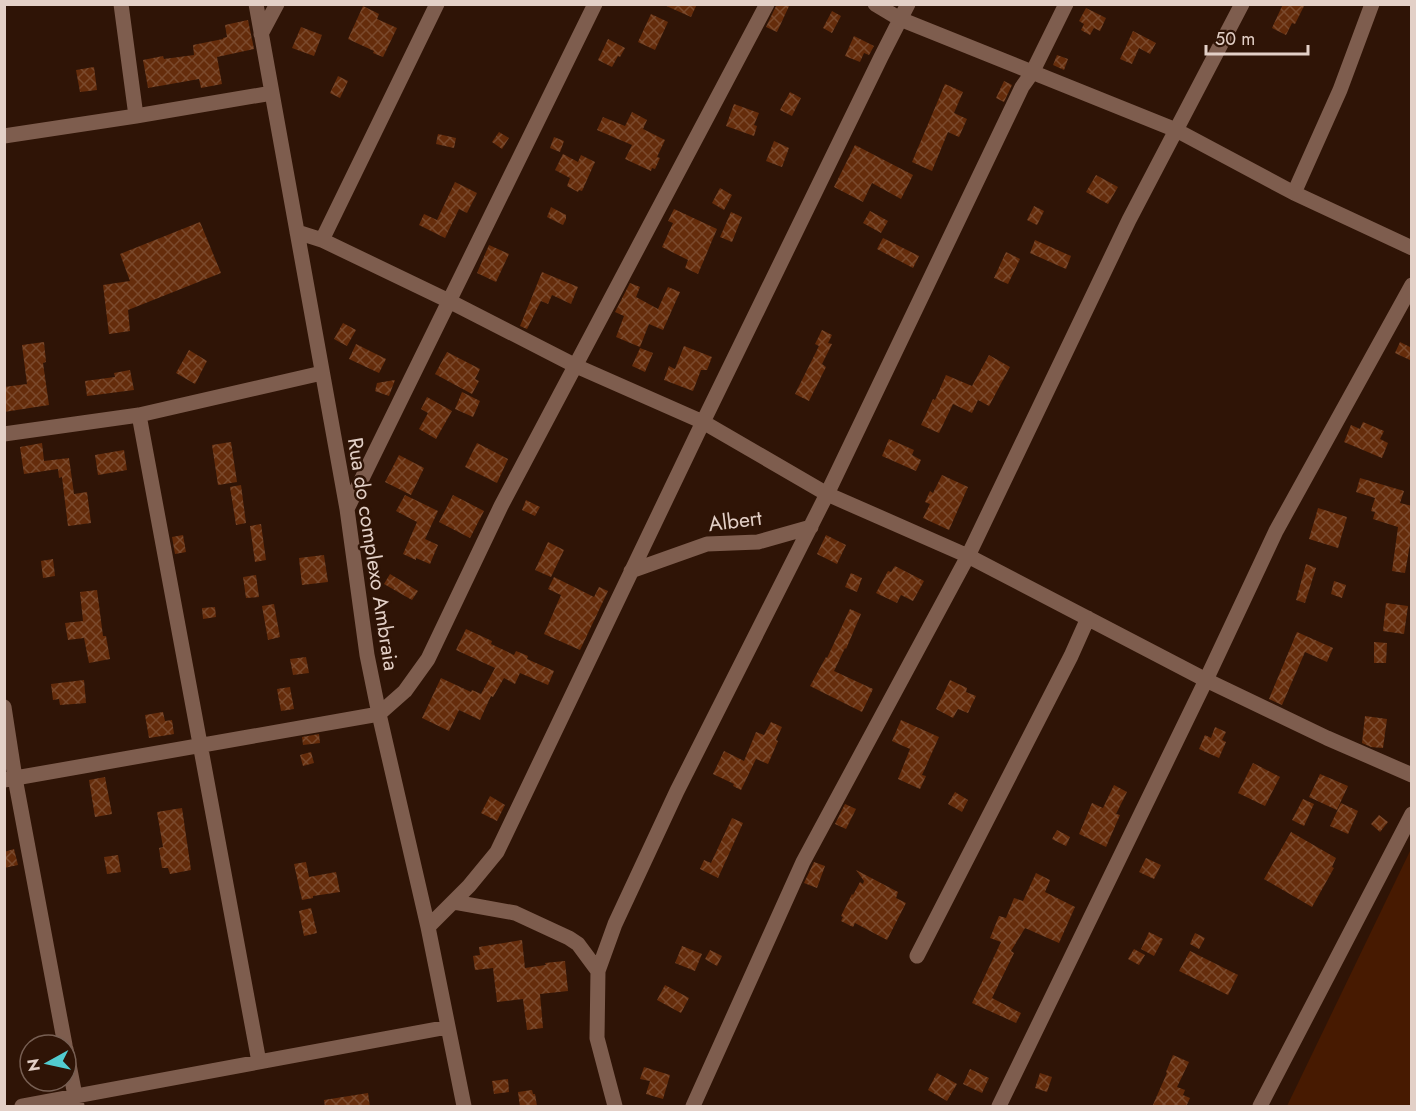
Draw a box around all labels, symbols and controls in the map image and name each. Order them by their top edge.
scale bar [1206,18,1308,56]
text: 50 m [1215,26,1255,52]
street label: Rua do complexo Ambraia [340,435,406,673]
street label: Albert [707,503,763,539]
north arrow [18,1033,78,1093]
text: N [21,1057,46,1073]

